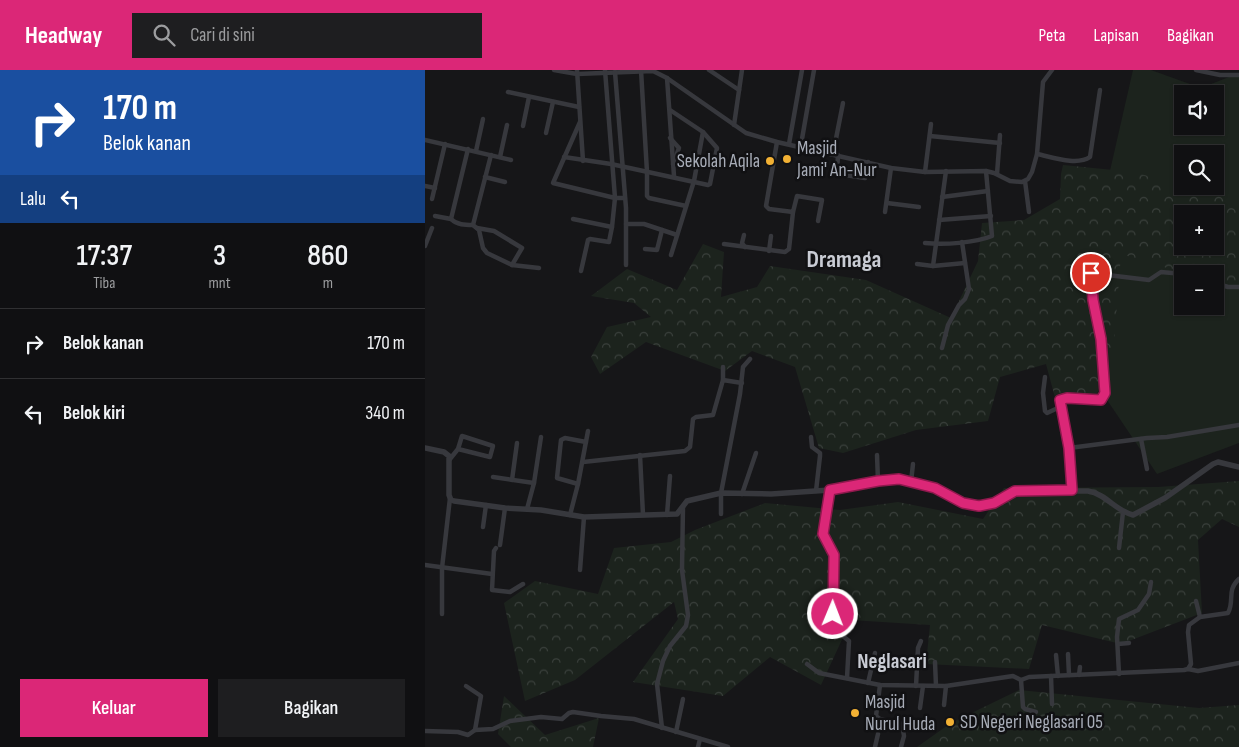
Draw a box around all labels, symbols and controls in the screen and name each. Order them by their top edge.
search box [132,13,482,58]
text: Headway [25,21,102,50]
icon: search [150,21,178,49]
text: Cari di sini [190,24,255,47]
text: Peta [1038,25,1066,46]
text: Lapisan [1094,25,1139,46]
text: Bagikan [1167,25,1214,46]
map controls [1174,85,1224,315]
button: sound [1174,85,1224,135]
text: 170 m [103,87,177,130]
icon: right [20,90,85,155]
text: Belok kanan [103,130,191,157]
place label: Masjid Jami' An-Nur [796,137,877,182]
button: search [1174,145,1224,195]
place label: Sekolah Aqila [677,150,760,173]
marker: Masjid Jami' An-Nur [781,153,793,165]
marker: Sekolah Aqila [764,155,776,167]
icon: left [56,185,84,213]
text: Lalu [20,188,46,211]
button: + [1174,205,1224,255]
text: 17:37 [77,238,132,274]
text: 3 [213,238,226,274]
text: 860 [307,238,349,274]
district label: Dramaga [807,245,881,274]
pin [1070,252,1112,294]
icon: arrive [1077,259,1105,287]
button: − [1174,265,1224,315]
text: Tiba [93,274,115,293]
text: mnt [209,274,231,293]
text: m [323,274,333,293]
icon: right [20,330,48,358]
text: Belok kanan [63,332,144,355]
text: 170 m [367,332,405,355]
icon: left [20,400,48,428]
text: Belok kiri [63,402,125,425]
text: 340 m [365,402,405,425]
position arrow [806,587,858,639]
district label: Neglasari [857,649,927,674]
button: Keluar [20,679,208,737]
button: Bagikan [218,679,405,737]
place label: Masjid Nurul Huda [865,691,935,736]
marker: Masjid Nurul Huda [849,707,861,719]
place label: SD Negeri Neglasari 05 [960,711,1103,734]
marker: SD Negeri Neglasari 05 [944,716,956,728]

